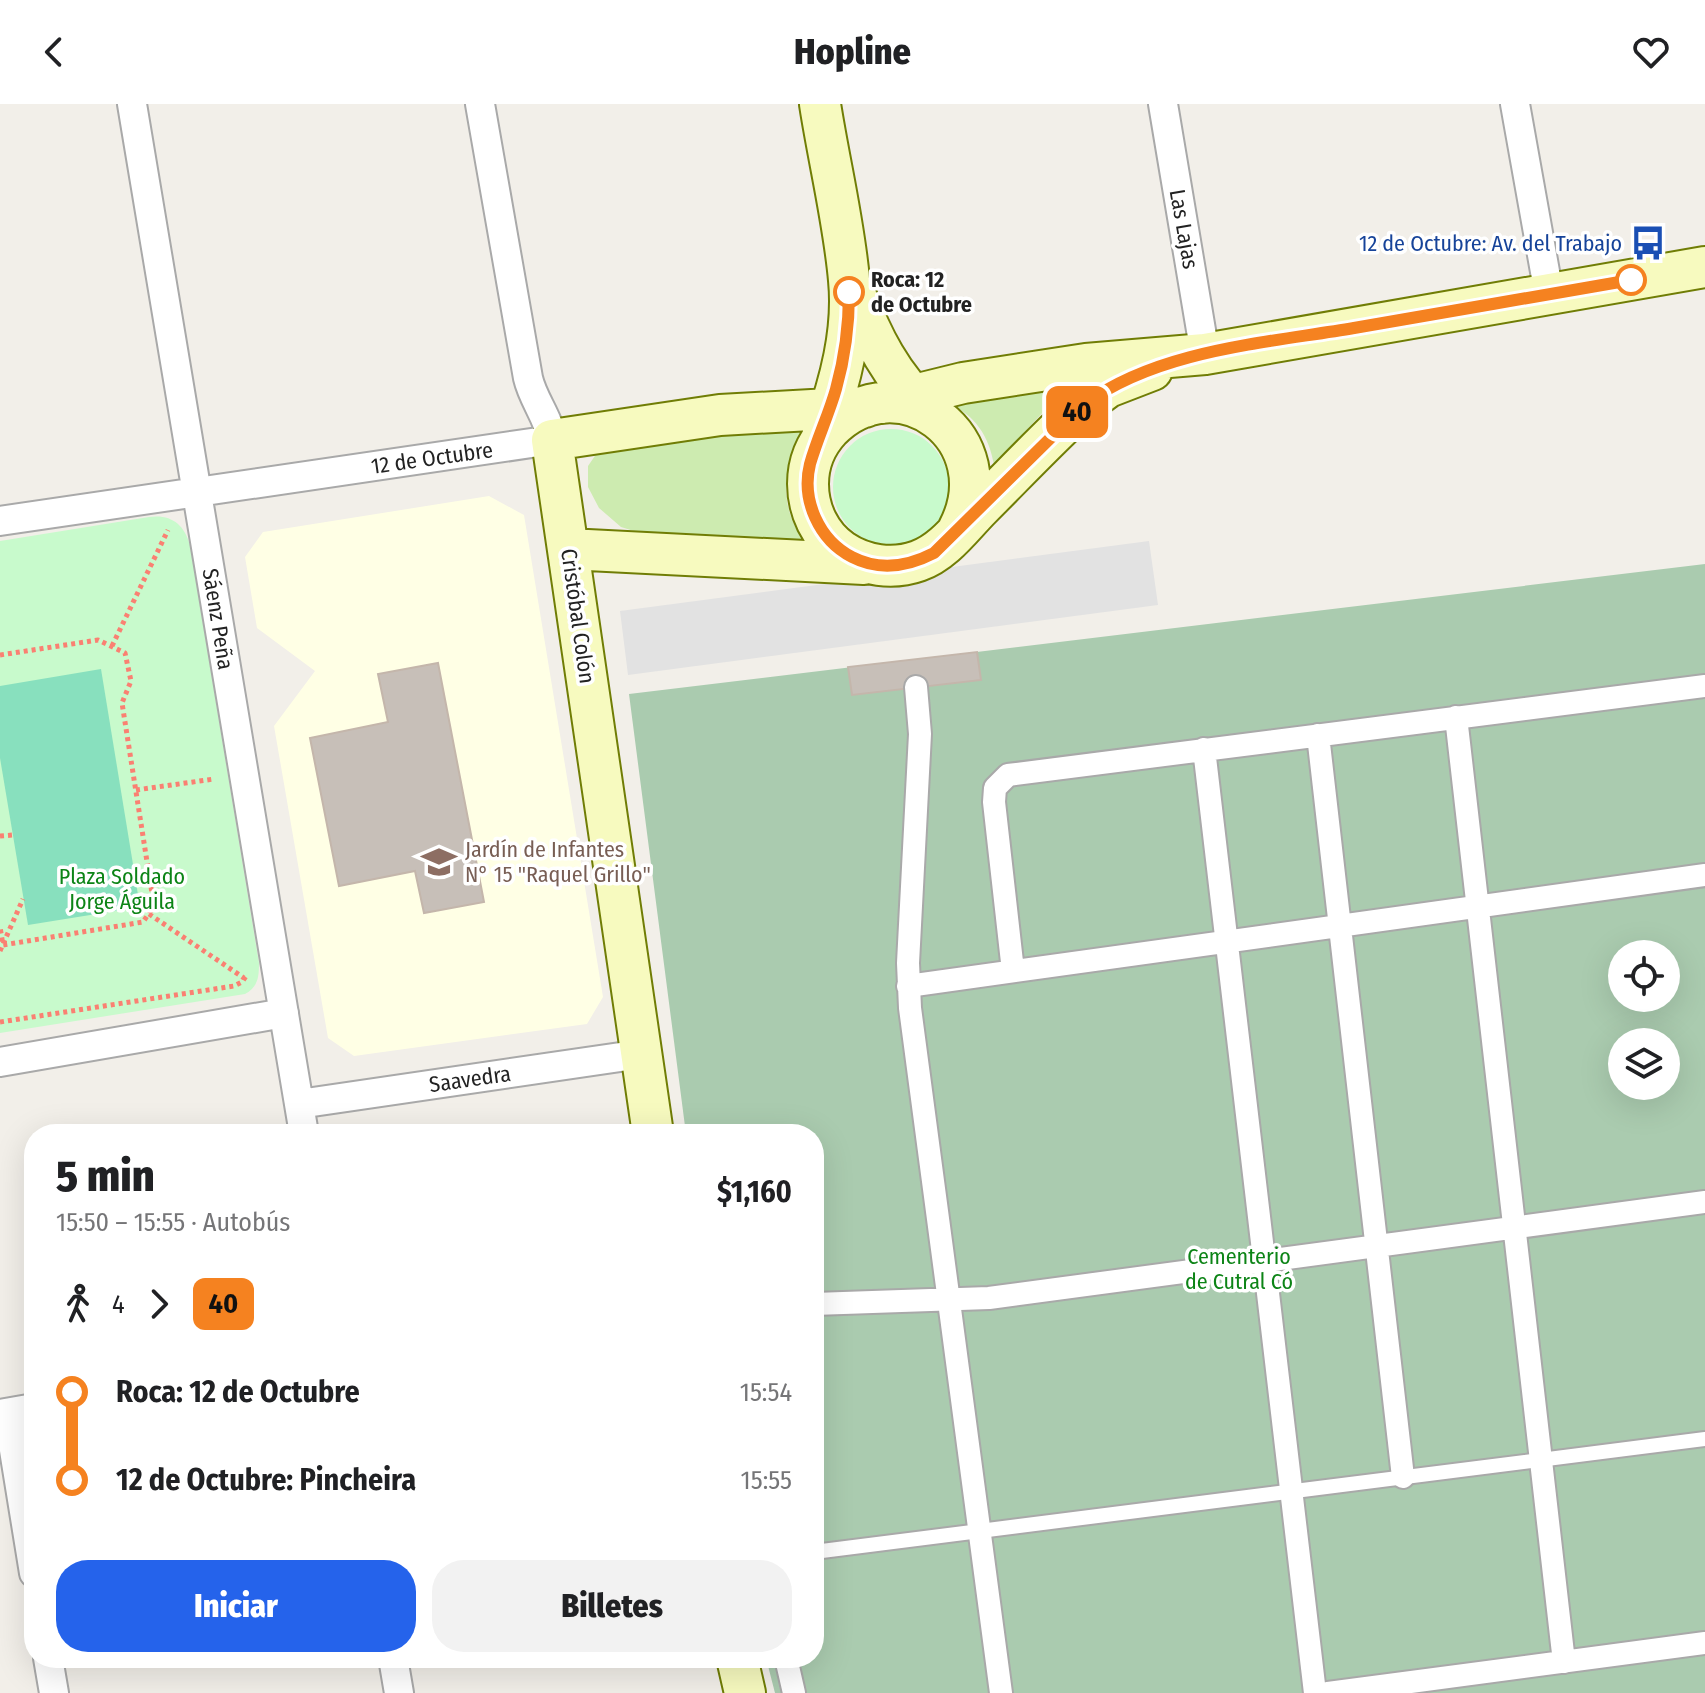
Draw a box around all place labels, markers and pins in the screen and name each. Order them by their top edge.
bus stop icon: 12 de Octubre: Av. del Trabajo [1629,224,1667,262]
place label: 12 de Octubre: Av. del Trabajo [1359,230,1622,257]
unlabelled marker [1616,265,1646,295]
place label: Roca: 12 de Octubre [871,266,972,318]
marker: Roca: 12 de Octubre [834,277,864,307]
place label: Jardín de Infantes N° 15 "Raquel Grillo" [465,836,651,888]
school or university icon: Jardín de Infantes N° 15 "Raquel Grillo" [420,843,458,881]

